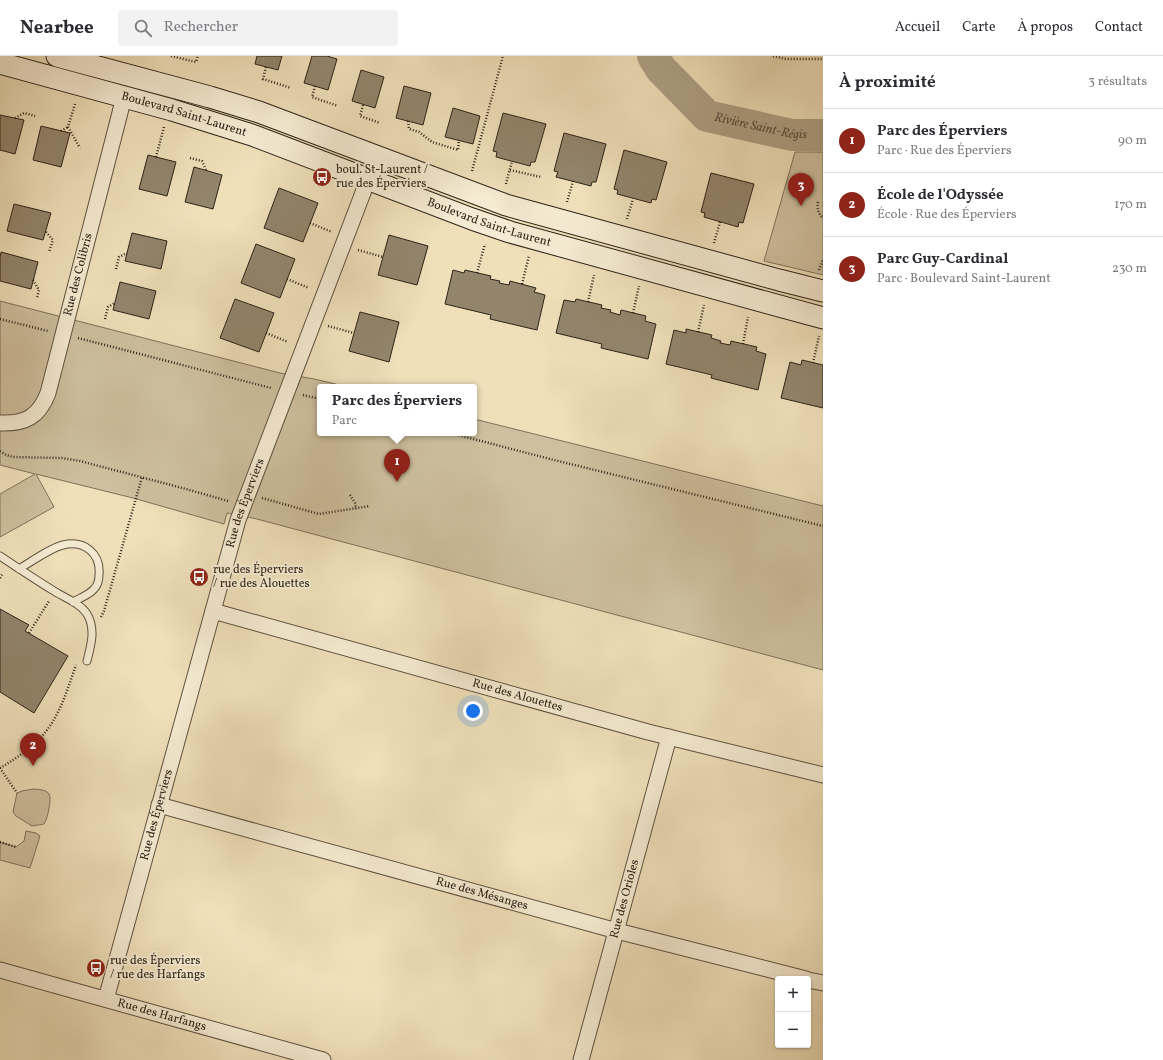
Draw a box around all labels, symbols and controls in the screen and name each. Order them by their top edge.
search box [118,10,398,46]
text: Nearbee [20,15,94,41]
icon: search [132,17,154,39]
text: Rechercher [164,17,238,38]
text: Accueil [895,18,940,37]
text: Carte [962,18,996,37]
text: À propos [1018,18,1073,37]
text: Contact [1095,18,1143,37]
text: À proximité [839,71,936,94]
text: 3 résultats [1088,73,1147,91]
street label: Boulevard Saint-Laurent [119,88,249,141]
water label: Rivière Saint-Régis [713,109,807,144]
text: Parc des Éperviers [877,121,1007,142]
text: 1 [849,132,855,150]
text: 90 m [1118,132,1147,150]
text: Parc · Rue des Éperviers [877,142,1012,160]
place label: boul. St-Laurent / rue des Éperviers [336,162,429,192]
bus stop icon: boul. St-Laurent / rue des Éperviers [311,166,333,188]
pin: 3 [788,173,814,206]
text: École de l'Odyssée [877,185,1004,206]
street label: Boulevard Saint-Laurent [425,195,553,251]
text: 2 [849,196,855,214]
text: 170 m [1114,196,1147,214]
text: École · Rue des Éperviers [877,206,1017,224]
street label: Rue des Colibris [60,232,97,318]
text: Parc Guy-Cardinal [877,249,1008,270]
text: 3 [849,260,855,278]
text: 230 m [1112,260,1147,278]
text: Parc · Boulevard Saint-Laurent [877,270,1051,288]
popup [317,384,477,436]
text: Parc des Éperviers [332,391,462,412]
text: Parc [332,412,357,430]
pin: 1 [384,449,410,482]
street label: Rue des Éperviers [223,456,269,550]
place label: rue des Éperviers / rue des Alouettes [213,561,310,592]
bus stop icon: rue des Éperviers / rue des Alouettes [188,566,210,588]
street label: Rue des Alouettes [470,676,564,716]
your location [463,701,483,721]
pin: 2 [20,733,46,766]
street label: Rue des Éperviers [137,768,177,862]
street label: Rue des Orioles [606,858,643,940]
street label: Rue des Mésanges [434,874,530,914]
place label: rue des Éperviers / rue des Harfangs [110,952,205,983]
bus stop icon: rue des Éperviers / rue des Harfangs [85,957,107,979]
map controls [775,976,811,1048]
button: + [775,976,811,1012]
street label: Rue des Harfangs [115,995,208,1035]
button: − [775,1012,811,1048]

